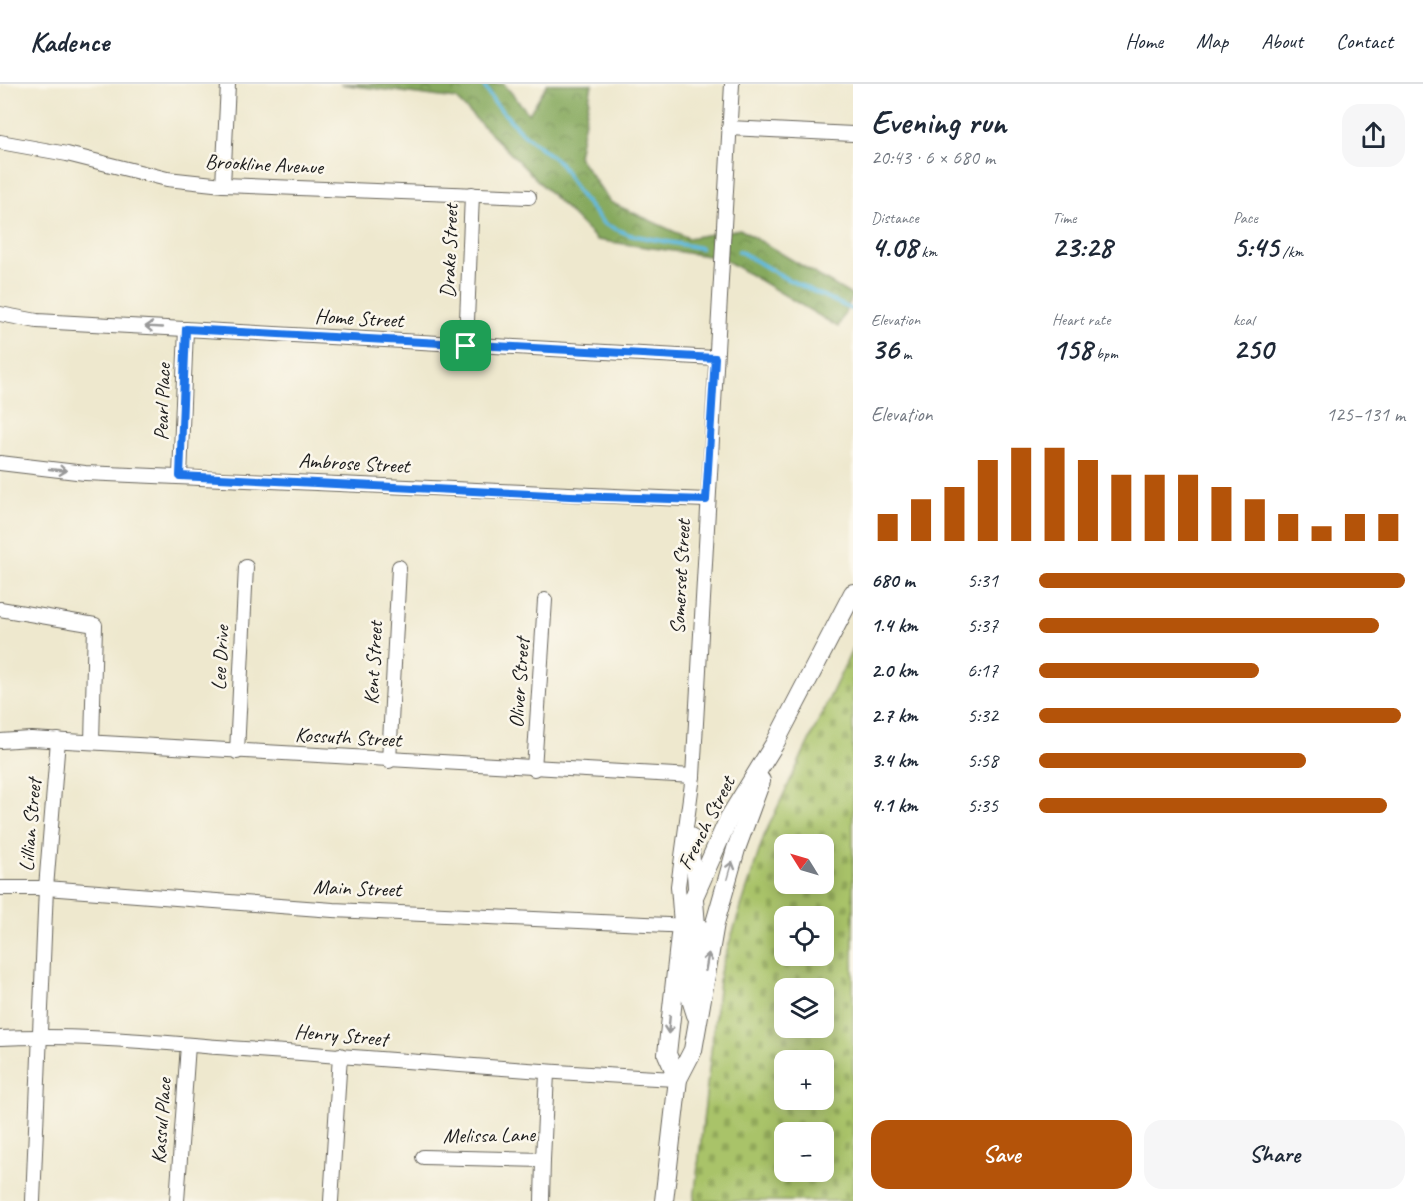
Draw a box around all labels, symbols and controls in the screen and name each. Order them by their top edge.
text: Kadence [30,24,109,59]
text: Home [1125,28,1163,54]
text: Map [1196,28,1228,54]
text: About [1261,28,1303,54]
text: Contact [1336,28,1393,54]
text: Evening run [871,101,1006,143]
button: share [1342,104,1405,167]
text: 20:43 · 6 × 680 m [871,145,995,170]
street label: Brookline Avenue [204,148,326,180]
street label: Drake Street [434,202,464,298]
text: Distance [871,208,919,228]
text: Time [1052,208,1076,228]
text: Pace [1233,208,1258,228]
text: 4.08 [871,228,917,266]
text: 23:28 [1052,228,1112,266]
text: 5:45 [1233,228,1278,266]
text: km [917,242,937,262]
text: /km [1278,242,1303,262]
street label: Home Street [314,303,406,333]
text: Elevation [871,310,920,330]
text: Heart rate [1052,310,1110,330]
text: kcal [1233,310,1254,330]
pin [440,320,491,371]
one-way arrow [144,322,164,333]
icon: arrive [449,329,482,362]
text: 36 [871,330,899,368]
text: 158 [1052,330,1092,368]
text: 250 [1233,330,1273,368]
text: m [899,344,911,364]
text: bpm [1092,344,1118,364]
street label: Pearl Place [148,361,176,441]
text: Elevation [871,402,933,427]
text: 125–131 m [1326,402,1405,427]
street label: Ambrose Street [298,447,412,479]
one-way arrow [48,465,68,476]
street label: Somerset Street [664,517,696,635]
text: 680 m [871,568,915,593]
text: 5:31 [967,568,998,593]
text: 1.4 km [871,613,918,638]
text: 5:37 [967,613,998,638]
street label: Kent Street [358,619,388,705]
street label: Lee Drive [205,623,235,691]
street label: Oliver Street [503,634,535,729]
text: 2.0 km [871,658,918,683]
text: 6:17 [967,658,998,683]
text: 2.7 km [871,703,917,728]
text: 5:32 [967,703,998,728]
street label: Kossuth Street [294,721,404,753]
text: 3.4 km [871,748,918,773]
text: 5:58 [967,748,998,773]
street label: French Street [671,770,741,874]
street label: Lillian Street [13,775,47,872]
text: 4.1 km [871,793,918,818]
text: 5:35 [967,793,998,818]
north arrow [774,834,834,894]
map controls [774,834,834,1182]
one-way arrow [725,861,736,880]
street label: Main Street [313,873,404,903]
button: locate [774,906,834,966]
one-way arrow [702,953,713,972]
button: layers [774,978,834,1038]
one-way arrow [663,1015,674,1035]
street label: Henry Street [293,1018,392,1052]
button: + [774,1050,834,1110]
street label: Kassul Place [145,1075,177,1165]
button: Save [871,1120,1132,1189]
button: Share [1144,1120,1405,1189]
street label: Melissa Lane [443,1121,536,1149]
button: − [774,1122,834,1182]

